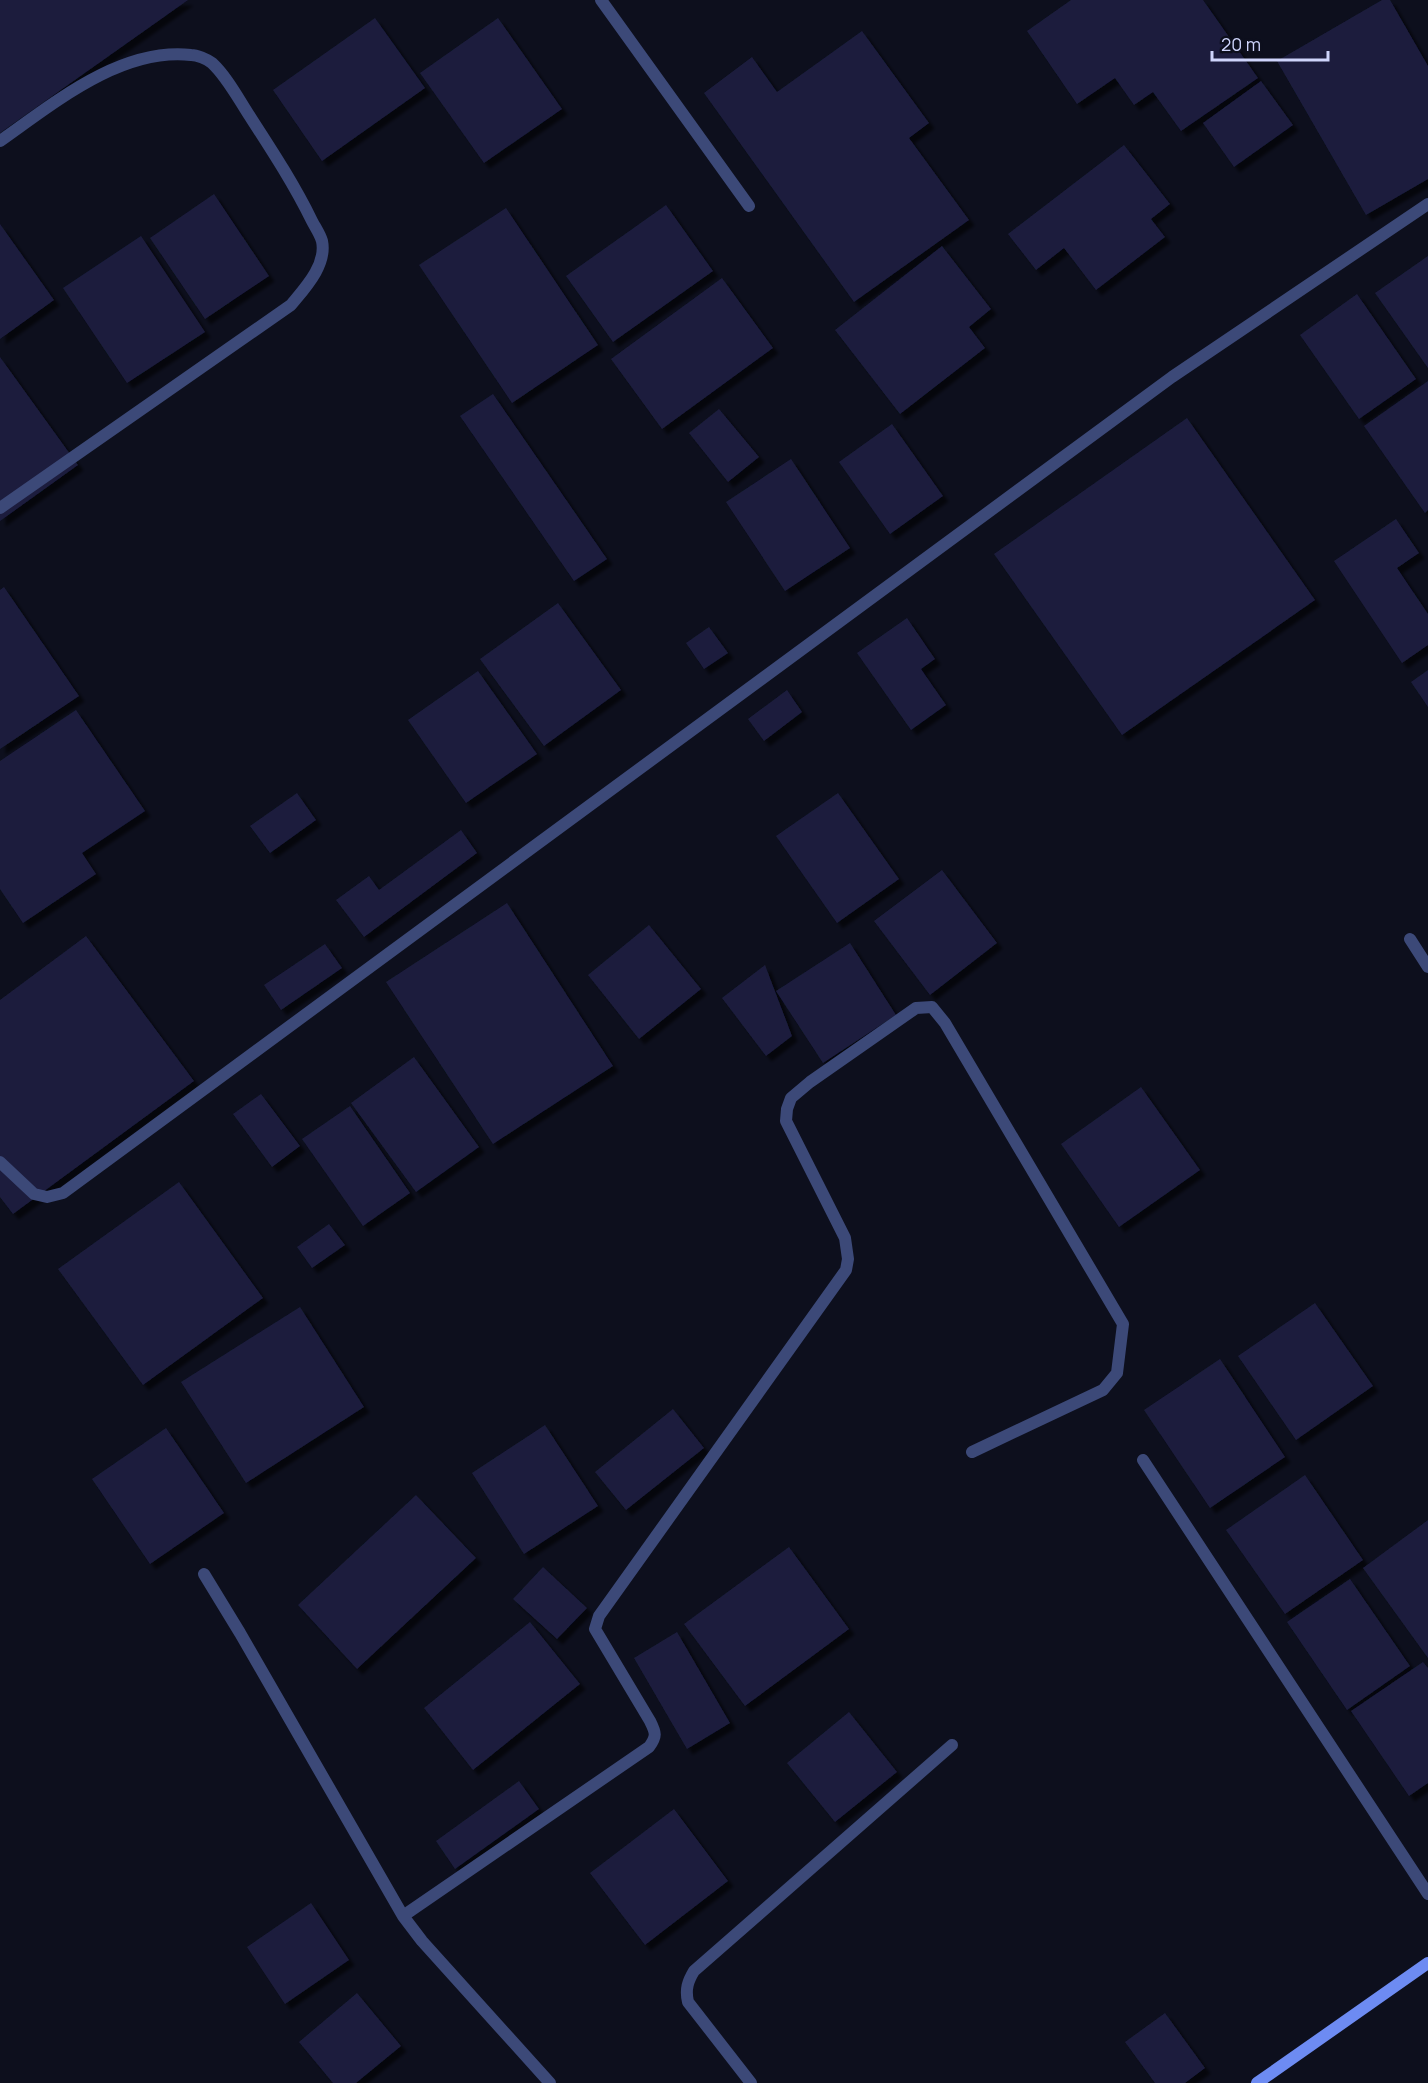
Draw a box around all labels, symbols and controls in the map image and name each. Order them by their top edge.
scale bar [1212,24,1328,62]
text: 20 m [1221,32,1261,56]

